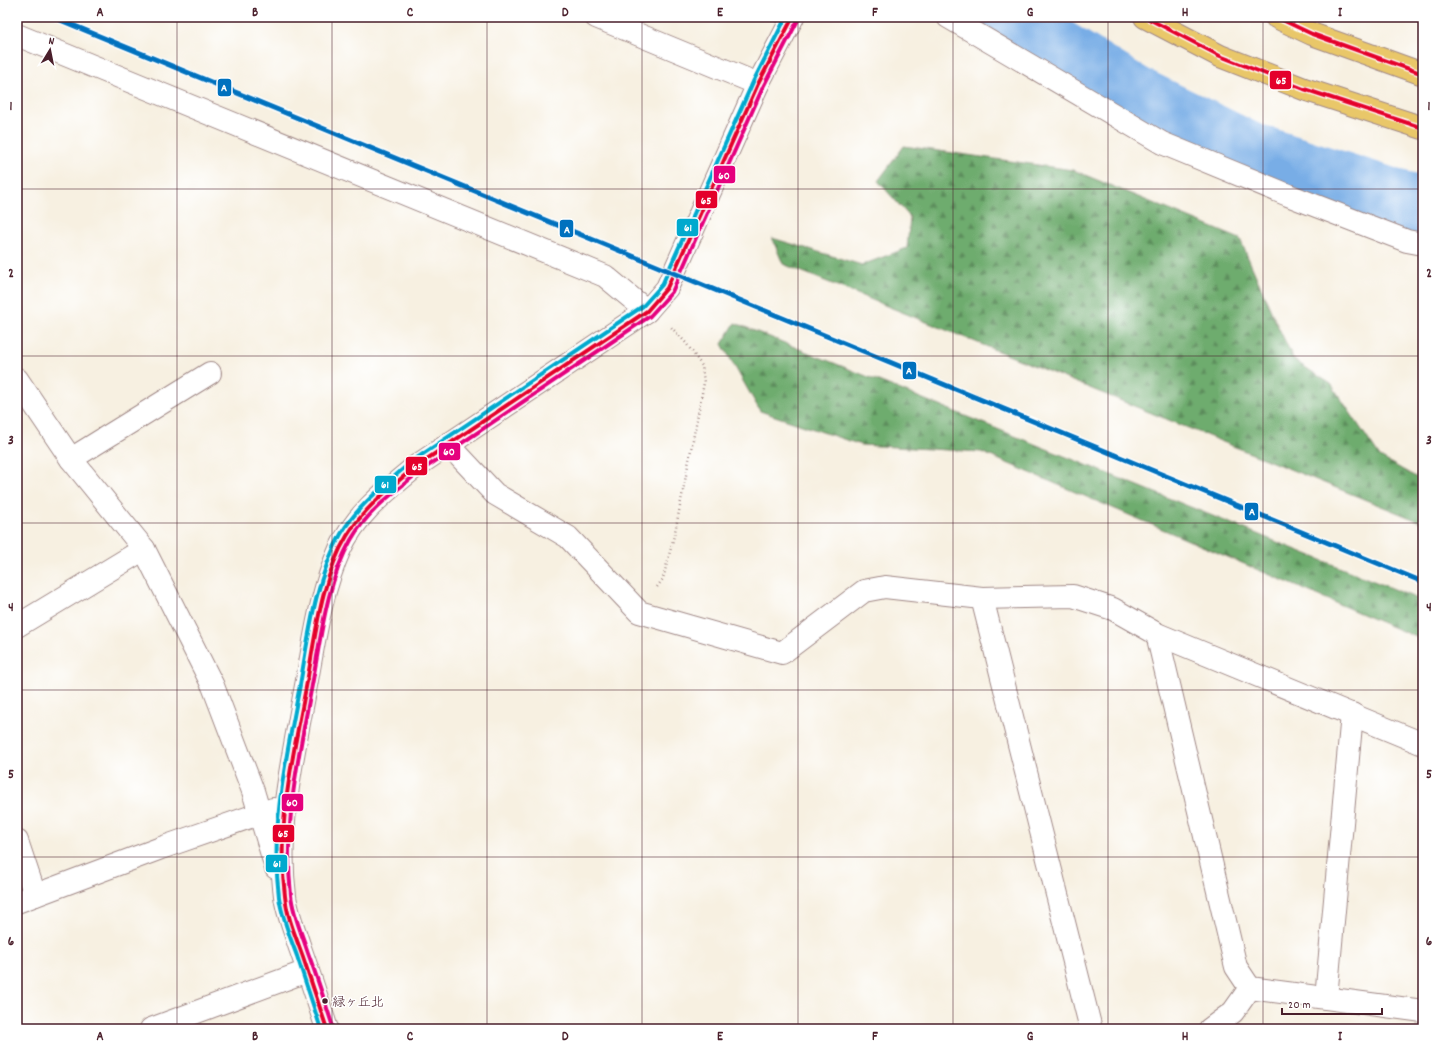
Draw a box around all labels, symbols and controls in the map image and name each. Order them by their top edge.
text: A [96,4,104,23]
text: B [252,4,258,23]
text: C [407,4,414,23]
text: D [562,4,569,23]
text: E [717,4,724,23]
text: F [872,4,878,23]
text: G [1027,4,1034,23]
text: H [1182,4,1189,23]
text: I [1338,4,1343,23]
north arrow [30,30,70,70]
text: N [47,34,56,51]
line badge: 65 [1269,70,1292,90]
text: 65 [1276,74,1286,90]
line badge: A [217,78,232,97]
text: A [221,81,227,97]
text: 1 [10,98,13,117]
text: 1 [1428,98,1431,117]
line badge: 60 [713,165,736,184]
text: 60 [718,169,730,185]
line badge: 65 [695,190,718,209]
text: 65 [701,194,711,210]
line badge: 61 [676,218,699,237]
line badge: A [559,219,574,238]
text: 61 [684,221,692,237]
text: A [564,223,570,239]
text: 2 [8,265,14,284]
text: 2 [1426,265,1432,284]
line badge: A [902,361,917,380]
text: A [906,364,912,380]
text: 3 [8,432,14,451]
text: 3 [1426,432,1432,451]
line badge: 60 [438,442,461,461]
text: 60 [443,445,455,461]
line badge: 65 [405,456,428,476]
text: 65 [412,460,422,476]
line badge: 61 [374,475,397,494]
text: 61 [381,478,389,494]
line badge: A [1244,502,1259,521]
text: A [1249,505,1255,521]
text: 4 [8,599,14,618]
text: 4 [1426,599,1432,618]
text: 5 [8,766,14,785]
text: 5 [1426,766,1432,785]
line badge: 60 [281,793,304,812]
text: 60 [286,796,298,812]
line badge: 65 [272,824,295,843]
text: 65 [278,827,288,843]
line badge: 61 [265,854,288,873]
text: 61 [273,857,281,873]
text: 6 [8,933,15,952]
text: 6 [1426,933,1433,952]
scale bar [1282,990,1382,1016]
place label: 緑ヶ丘北 [332,994,384,1013]
marker: 緑ヶ丘北 [320,996,330,1006]
text: 20 m [1288,997,1311,1014]
text: A [96,1028,104,1046]
text: B [252,1028,258,1046]
text: C [407,1028,414,1046]
text: D [562,1028,569,1046]
text: E [717,1028,724,1046]
text: F [872,1028,878,1046]
text: G [1027,1028,1034,1046]
text: H [1182,1028,1189,1046]
text: I [1338,1028,1343,1046]

